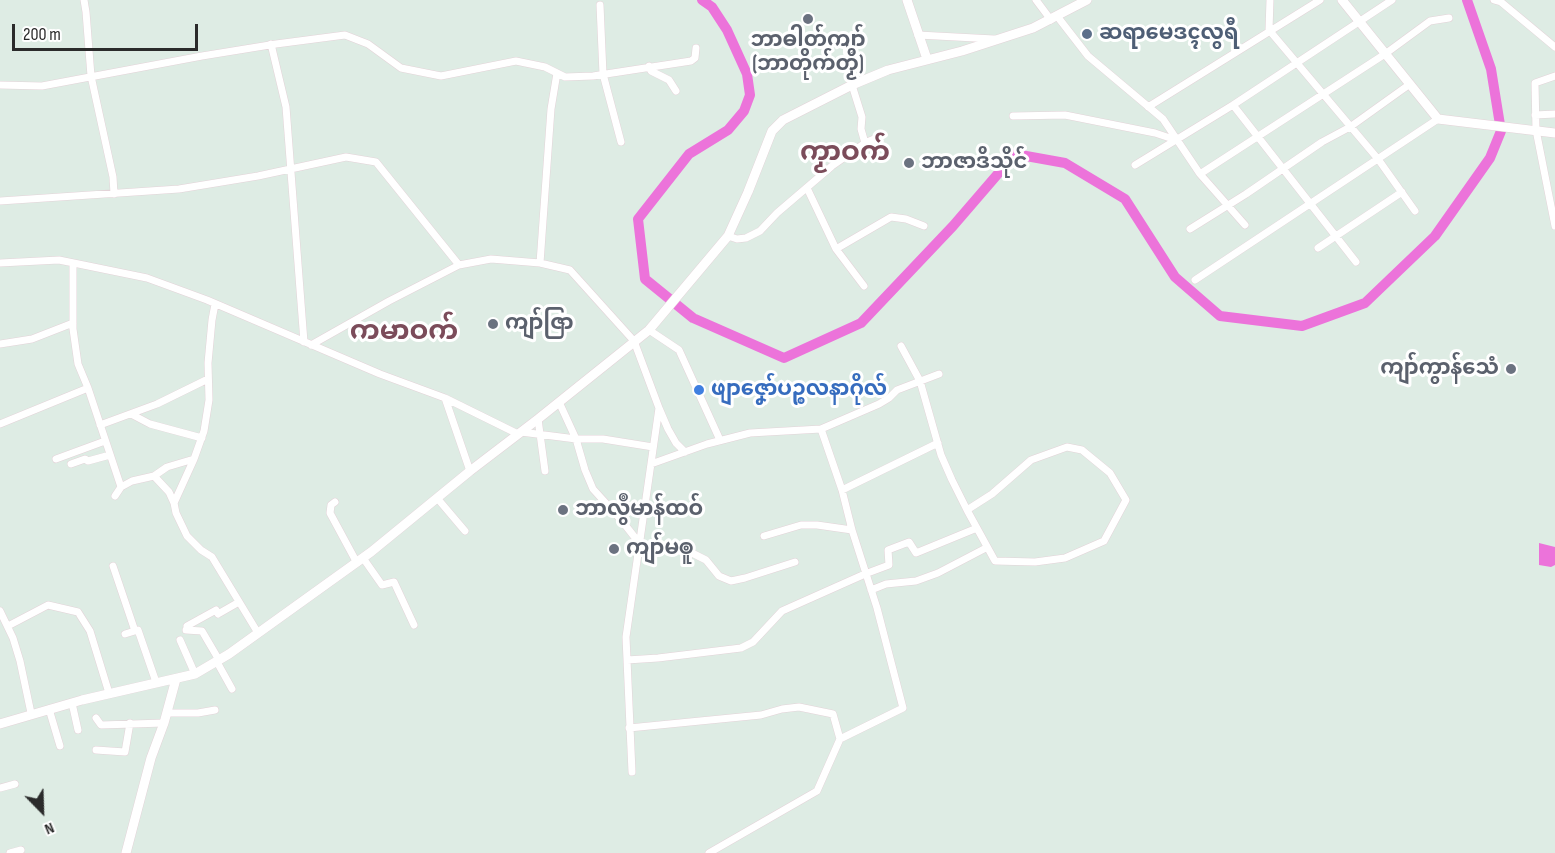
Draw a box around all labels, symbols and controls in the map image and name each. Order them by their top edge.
scale bar [15,12,201,50]
marker: ဘာဓါတ်ကျာ် (ဘာတိုက်တၟိ) [801,12,815,26]
place label: ဆရာမေဒၚလွရီ [1099,21,1239,47]
text: 200 m [23,24,61,45]
marker: ဆရာမေဒၚလွရီ [1080,27,1094,41]
place label: ဘာဓါတ်ကျာ် (ဘာတိုက်တၟိ) [751,28,865,78]
district label: ကၟာဝက် [800,137,890,169]
place label: ဘာဇာဒိသိုင် [921,150,1027,176]
marker: ဘာဇာဒိသိုင် [902,156,916,170]
place label: ကျာ်ဇြာ [505,311,574,337]
district label: ကမာဝက် [350,316,458,348]
marker: ကျာ်ဇြာ [486,317,500,331]
place label: ကျာ်ကွာန်သေံ [1380,356,1499,382]
marker: ကျာ်ကွာန်သေံ [1504,362,1518,376]
place label: ဖျာဇၞော်ပဉ္စလနာဂိုလ် [711,377,887,403]
marker: ဖျာဇၞော်ပဉ္စလနာဂိုလ် [692,383,706,397]
place label: ဘာလွဳမာန်ထဝ် [575,497,703,523]
marker: ဘာလွဳမာန်ထဝ် [556,503,570,517]
place label: ကျာ်မၜူ [626,536,693,562]
marker: ကျာ်မၜူ [607,542,621,556]
north arrow [12,781,72,841]
text: N [42,818,57,838]

